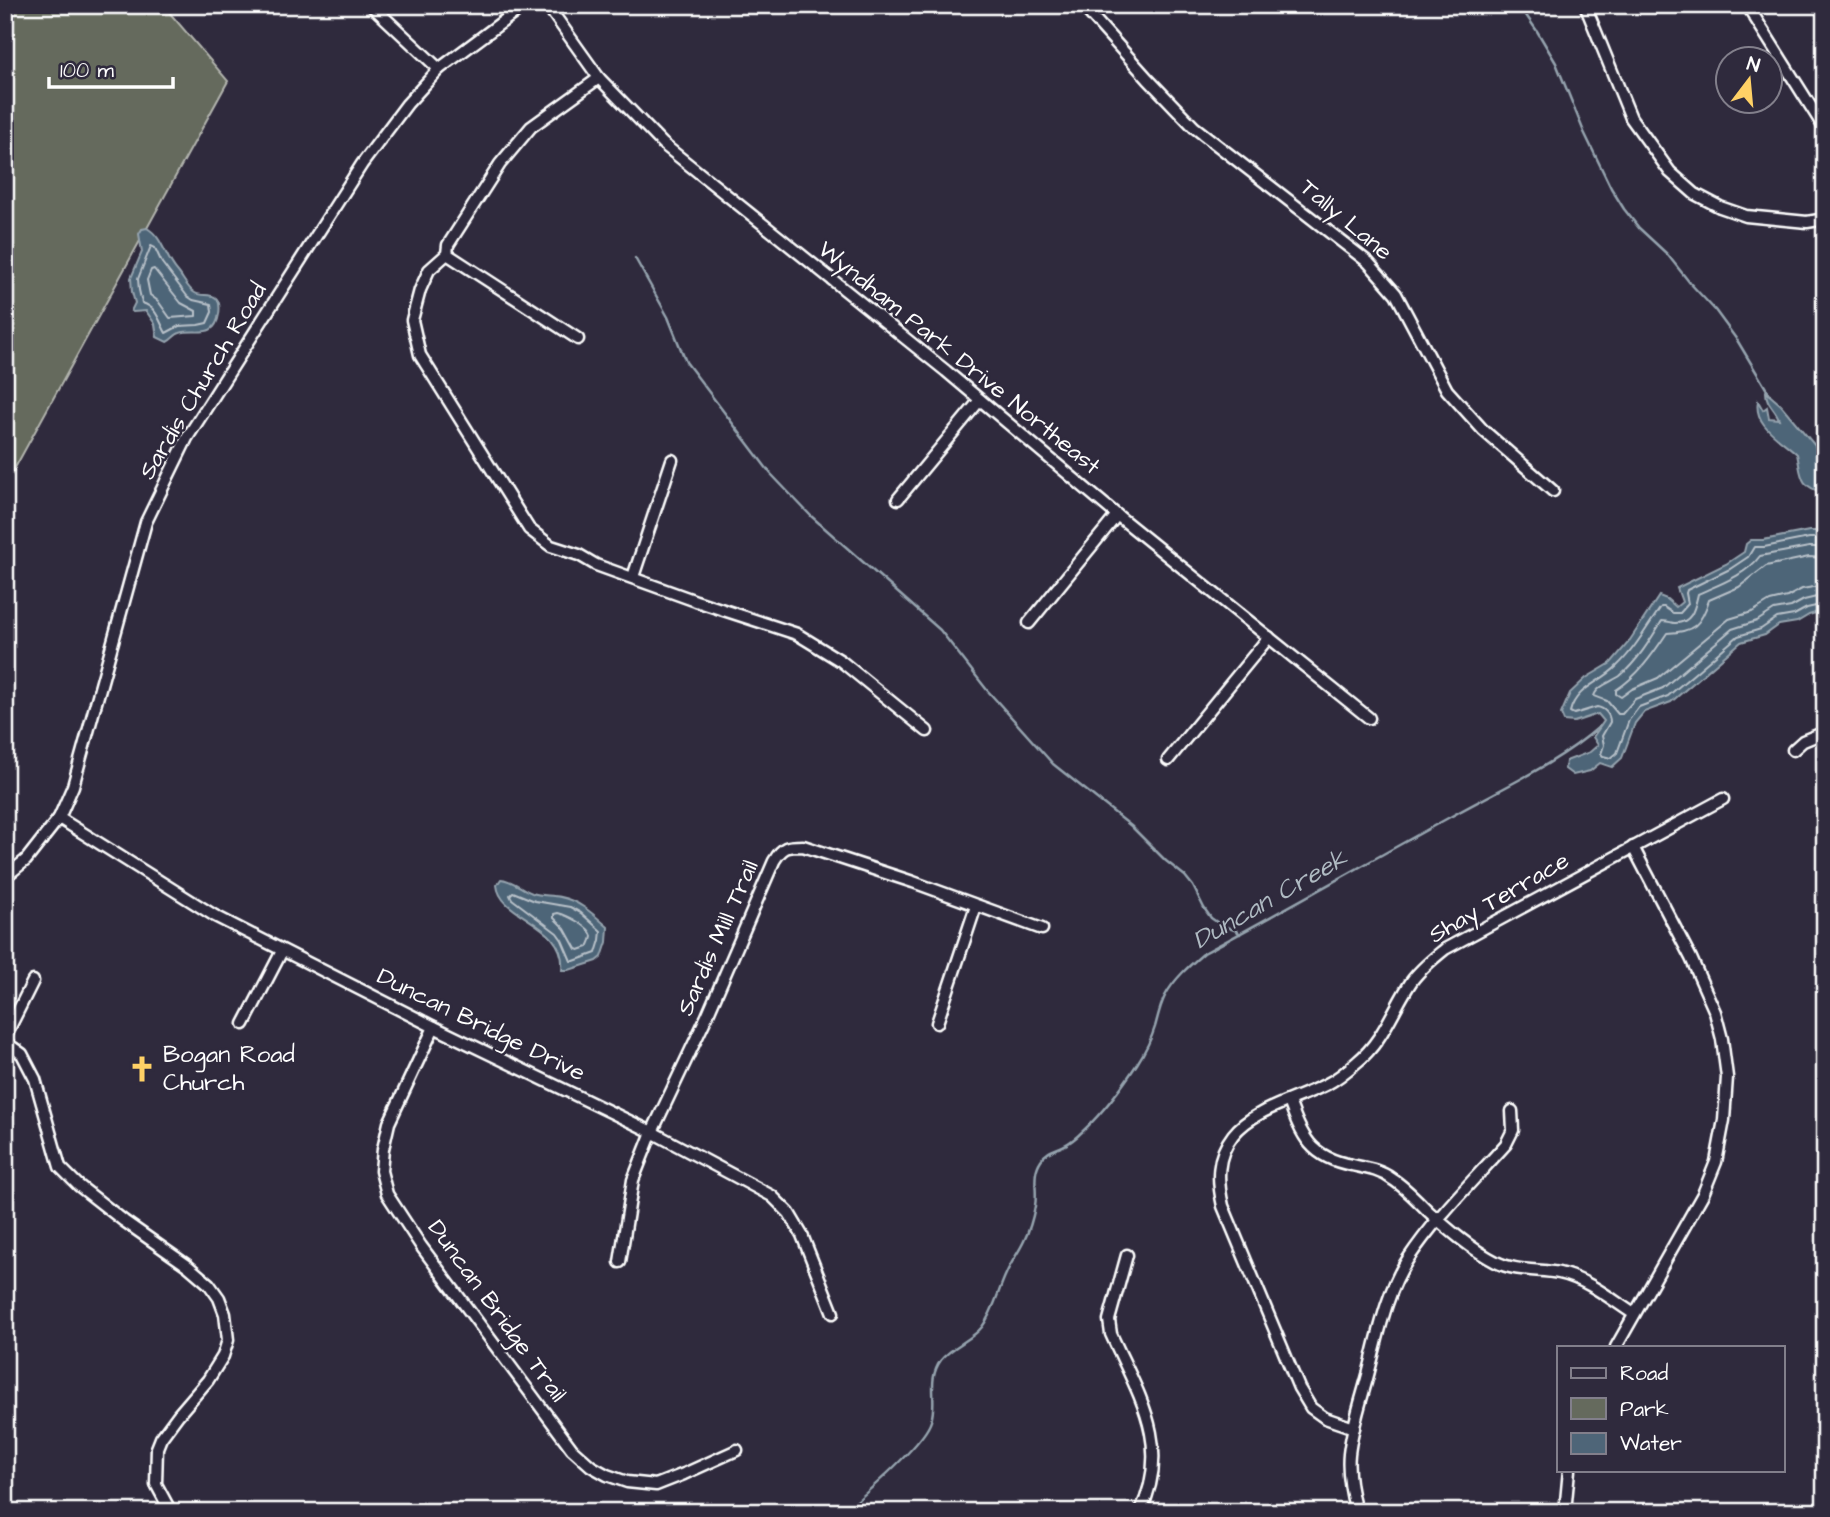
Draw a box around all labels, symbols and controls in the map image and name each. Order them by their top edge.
scale bar [49,46,173,90]
north arrow [1714,46,1784,116]
text: N [1744,50,1763,80]
text: 100 m [60,56,115,85]
street label: Tally Lane [1292,171,1400,270]
street label: Wyndham Park Drive Northeast [810,233,1108,484]
street label: Sardis Church Road [131,276,275,486]
water label: Duncan Creek [1186,840,1355,958]
street label: Shay Terrace [1422,844,1576,953]
street label: Sardis Mill Trail [669,855,767,1021]
street label: Duncan Bridge Drive [371,960,591,1091]
place label: Bogan Road Church [163,1038,295,1100]
church icon: Bogan Road Church [127,1054,157,1084]
street label: Duncan Bridge Trail [418,1213,575,1410]
legend [1557,1346,1784,1472]
text: Road [1620,1359,1668,1388]
text: Park [1620,1395,1669,1424]
text: Water [1620,1429,1682,1458]

